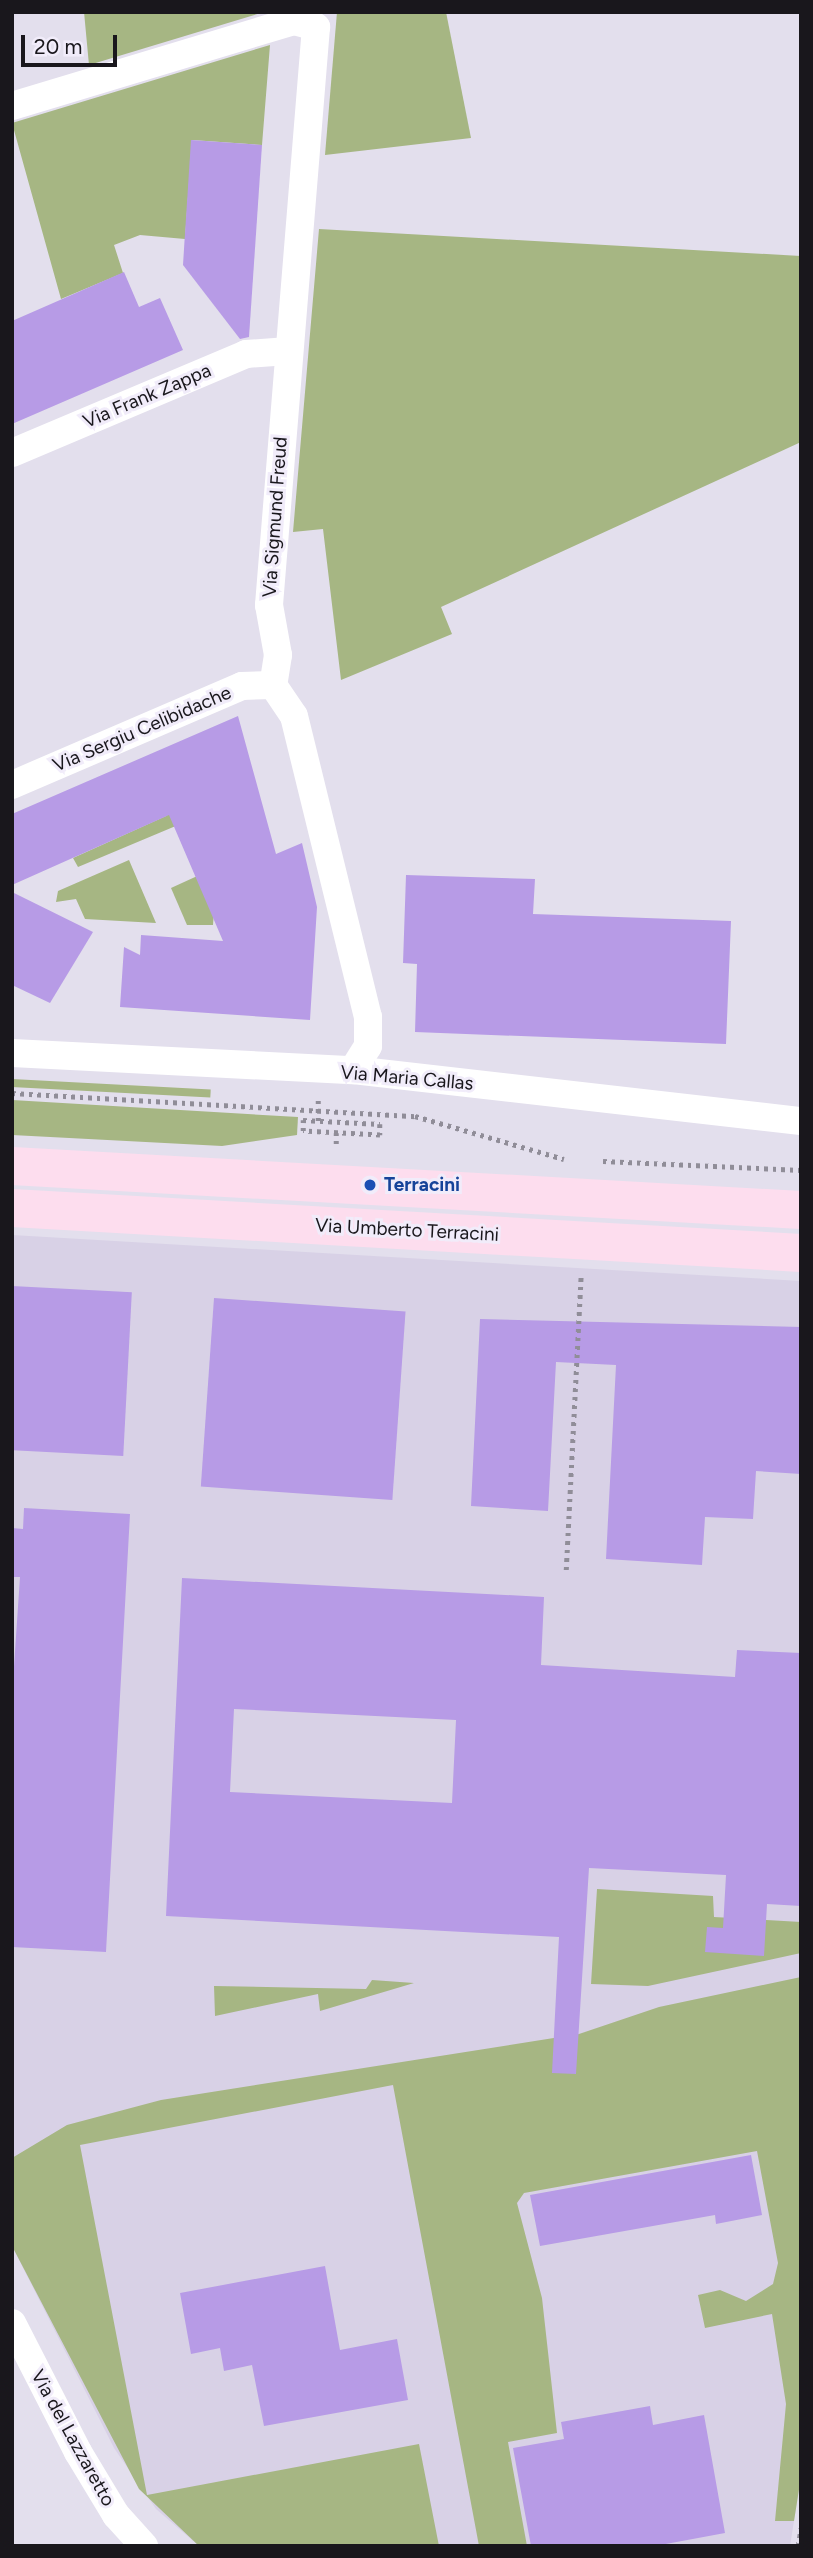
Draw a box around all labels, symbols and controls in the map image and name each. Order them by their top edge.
scale bar [24,21,121,65]
text: 20 m [34,34,82,59]
street label: Via Frank Zappa [80,359,214,433]
street label: Via Sigmund Freud [258,436,292,598]
street label: Via Sergiu Celibidache [49,681,235,777]
street label: Via Maria Callas [340,1061,474,1095]
place label: Terracini [384,1174,460,1196]
marker: Terracini [362,1177,378,1193]
street label: Via Umberto Terracini [314,1214,500,1246]
street label: Via del Lazzaretto [26,2366,120,2510]

